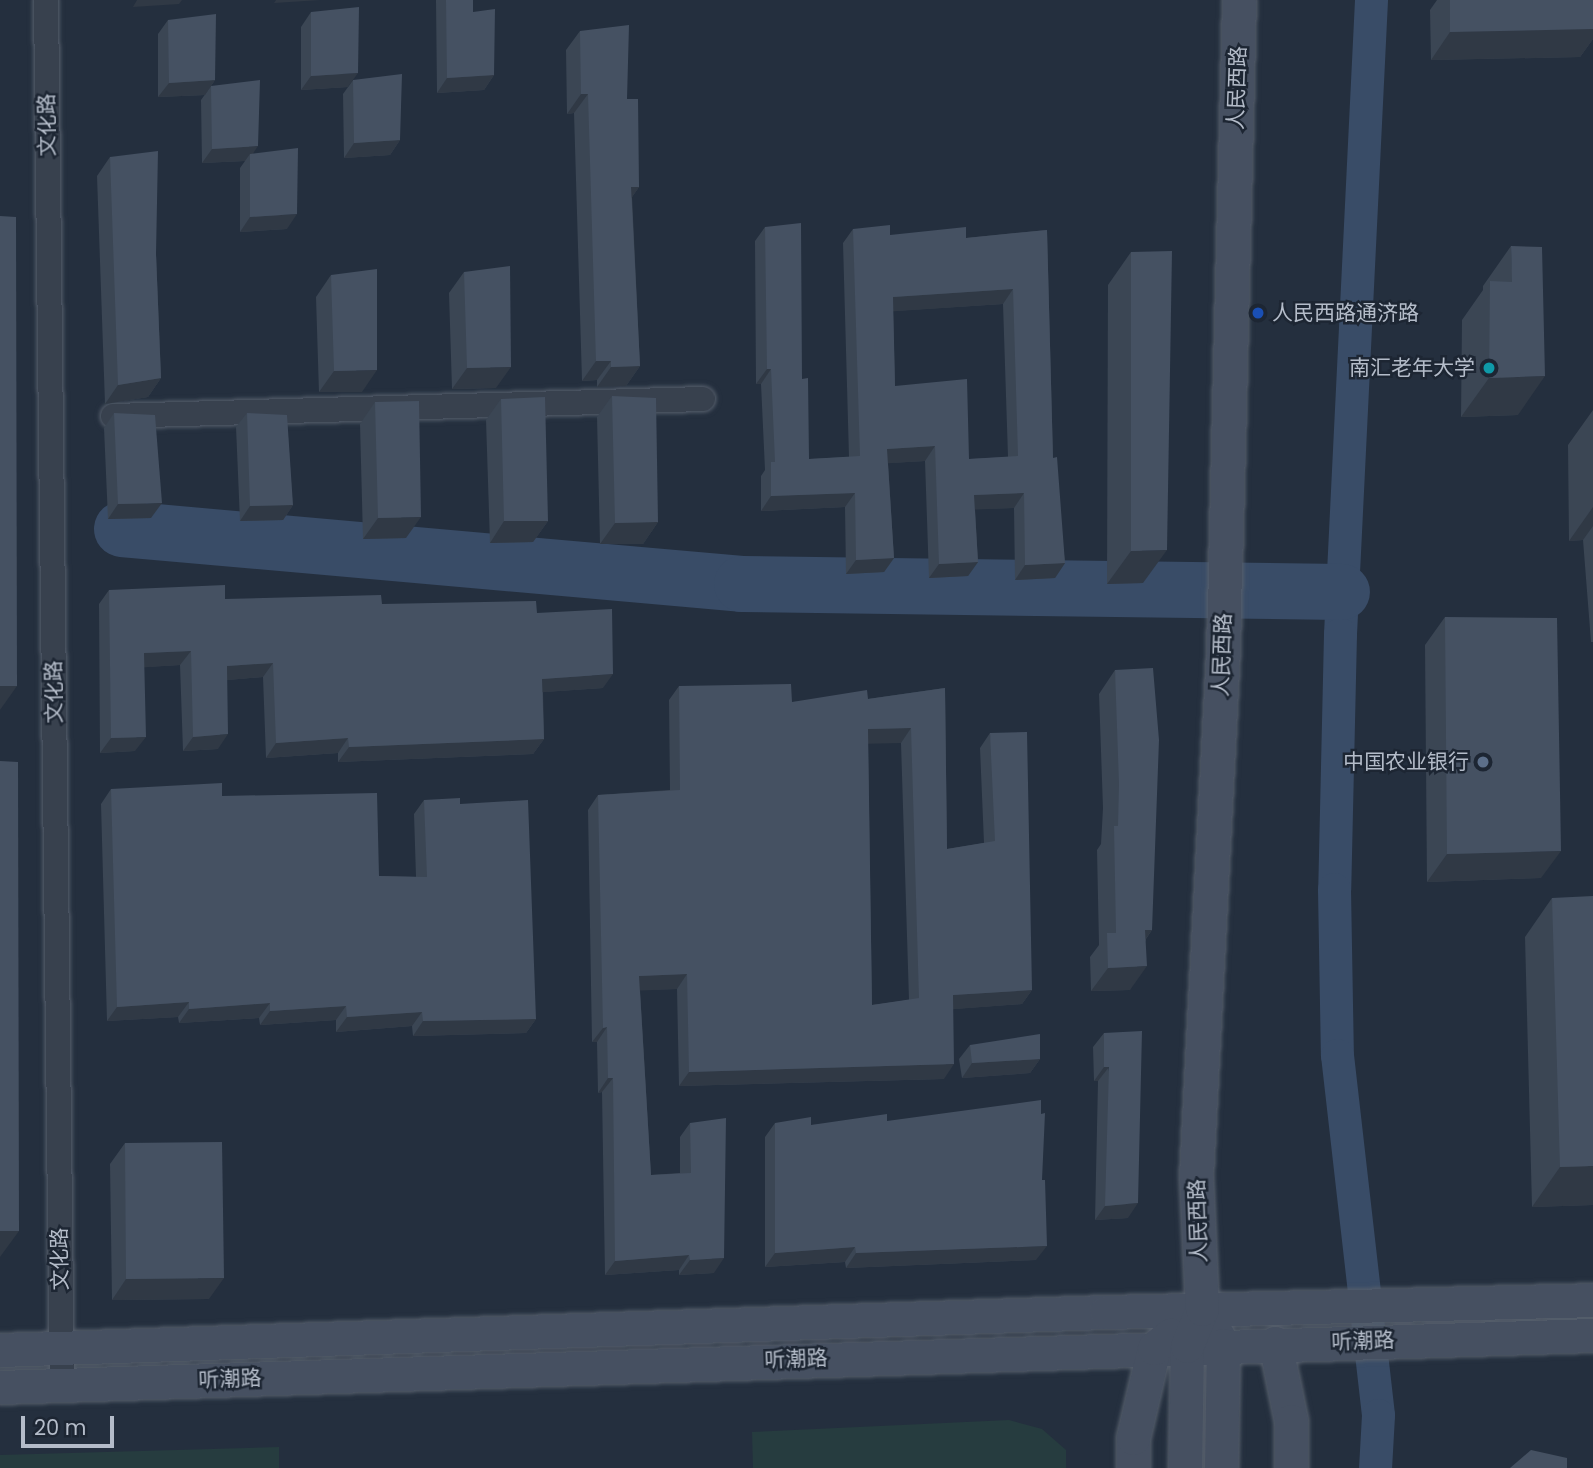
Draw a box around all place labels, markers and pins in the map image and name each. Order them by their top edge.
place label: 人民西路通济路 [1272,300,1419,326]
marker: 人民西路通济路 [1250,305,1266,321]
place label: 南汇老年大学 [1349,355,1475,381]
marker: 南汇老年大学 [1481,360,1497,376]
place label: 中国农业银行 [1343,749,1469,775]
marker: 中国农业银行 [1475,754,1491,770]

